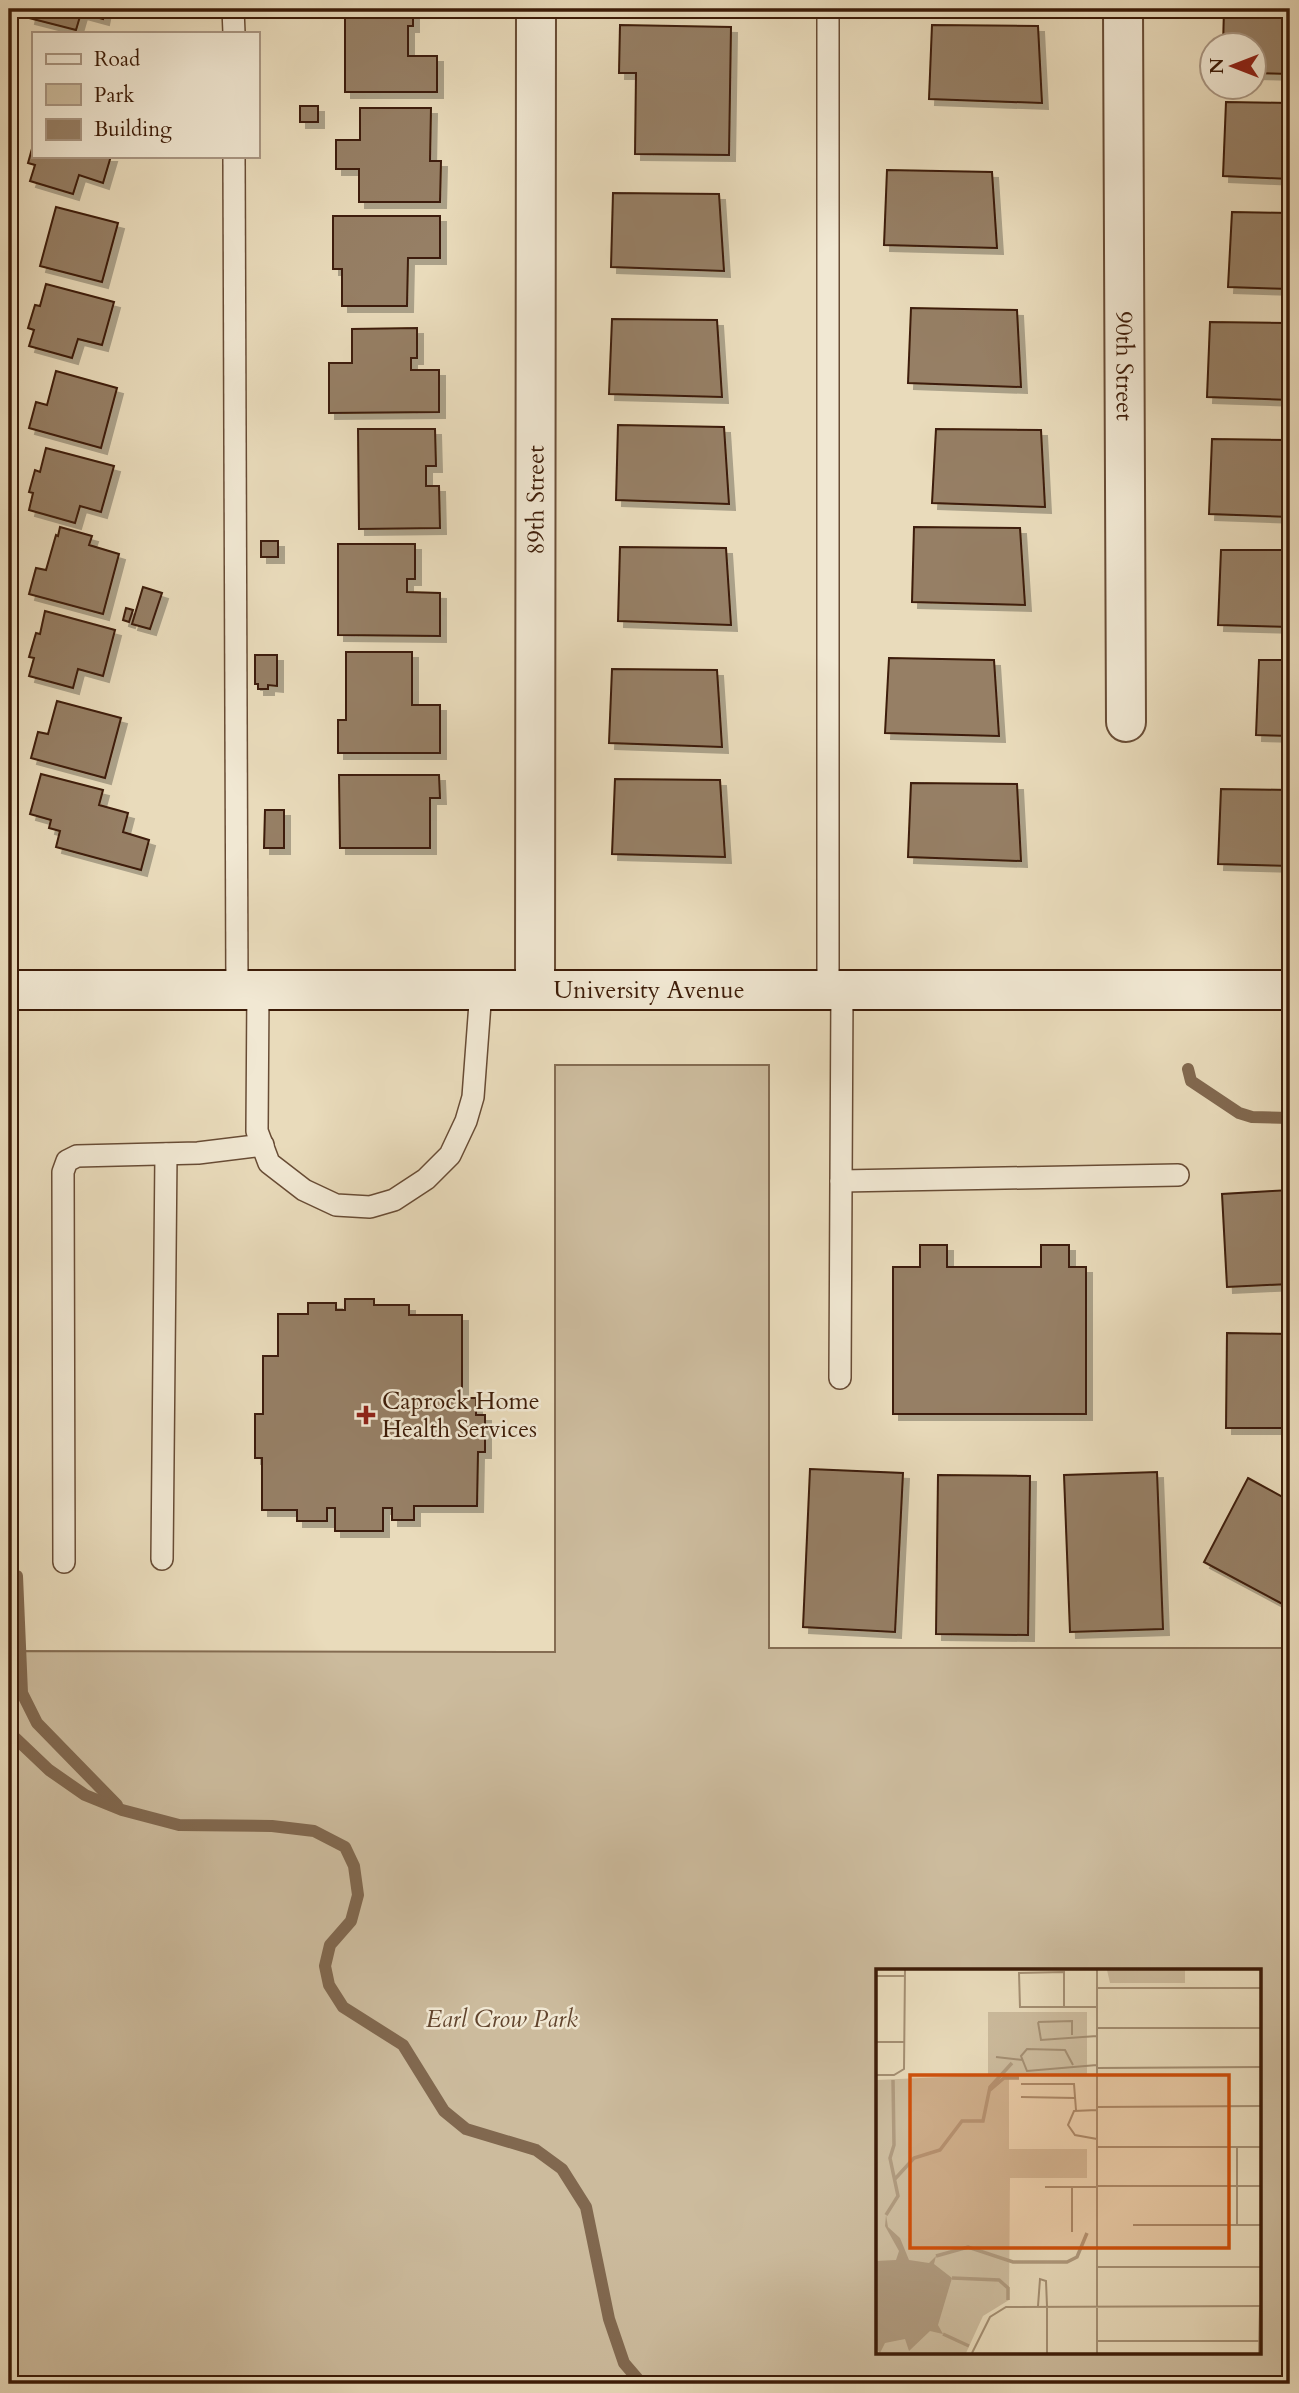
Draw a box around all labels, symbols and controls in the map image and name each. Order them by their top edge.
legend [32,32,259,158]
north arrow [1198,32,1268,102]
text: Road [94,45,140,74]
text: N [1204,57,1230,74]
text: Park [94,81,135,110]
text: Building [94,115,172,144]
street label: 90th Street [1108,311,1141,421]
street label: 89th Street [519,445,552,555]
street label: University Avenue [553,974,745,1007]
place label: Caprock Home Health Services [382,1385,540,1446]
marker: Caprock Home Health Services [356,1405,376,1425]
inset map [876,1969,1260,2354]
park label: Earl Crow Park [426,2003,578,2036]

